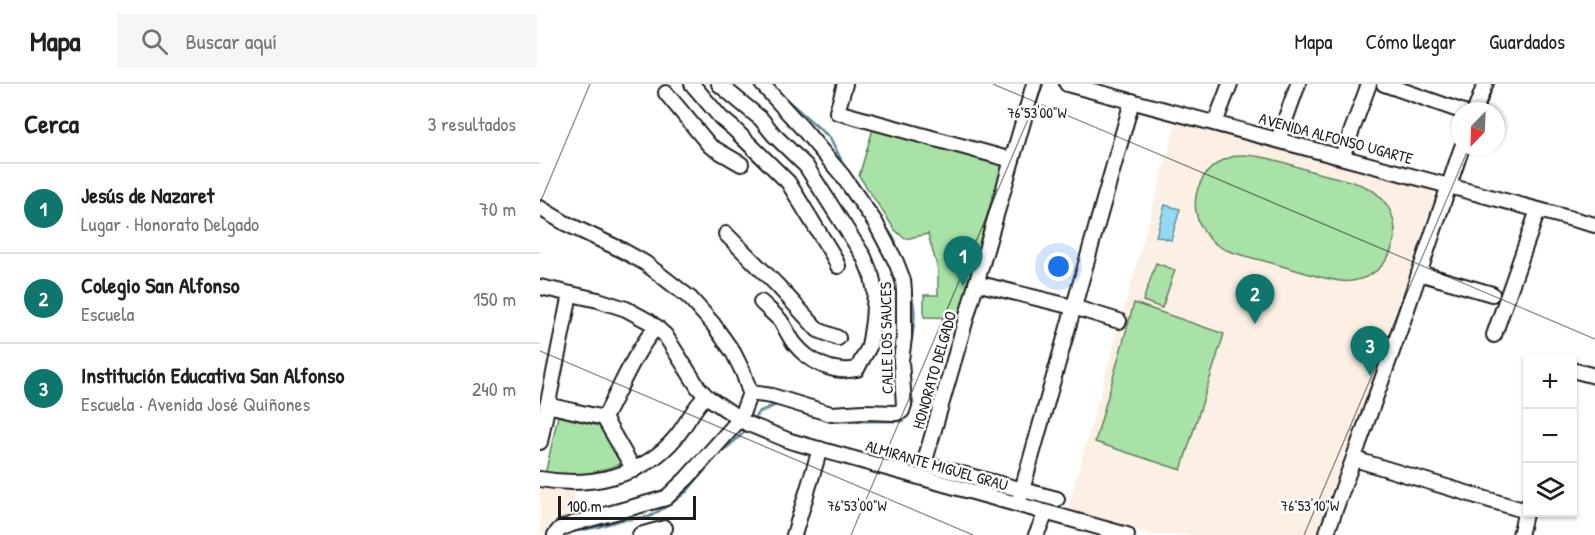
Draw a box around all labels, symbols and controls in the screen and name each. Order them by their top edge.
search box [117,14,537,68]
text: Mapa [30,22,81,60]
icon: search [138,25,171,58]
text: Buscar aquí [186,26,277,56]
text: Mapa [1294,27,1332,56]
text: Cómo llegar [1365,27,1456,56]
text: Guardados [1489,27,1565,56]
text: 76°53'00"W [1007,102,1068,123]
north arrow [1451,102,1505,156]
text: Cerca [24,106,79,141]
street label: AVENIDA ALFONSO UGARTE [1257,107,1415,169]
text: 3 resultados [427,110,516,137]
text: Jesús de Nazaret [81,180,214,210]
text: 1 [40,195,47,222]
text: 70 m [479,195,516,222]
text: Lugar · Honorato Delgado [81,210,259,237]
pin: 1 [944,236,982,286]
your location [1044,252,1073,281]
text: Colegio San Alfonso [81,270,240,300]
pin: 2 [1236,274,1274,324]
street label: CALLE LOS SAUCES [874,281,898,394]
text: 2 [39,285,48,312]
text: 150 m [473,285,516,312]
text: Escuela [81,300,134,327]
street label: HONORATO DELGADO [907,308,961,431]
pin: 3 [1350,326,1390,376]
map controls [1523,355,1577,517]
button: + [1523,355,1577,409]
text: Institución Educativa San Alfonso [81,360,344,390]
text: 3 [39,375,48,402]
text: 240 m [472,375,516,402]
text: Escuela · Avenida José Quiñones [81,390,310,417]
button: − [1523,409,1577,463]
street label: ALMIRANTE MIGUEL GRAU [863,434,1011,496]
button: layers [1523,463,1577,517]
scale bar [558,493,696,520]
text: 100 m [567,495,602,517]
text: 76°53'00"W [827,495,888,516]
text: 76°53'10"W [1281,495,1340,516]

